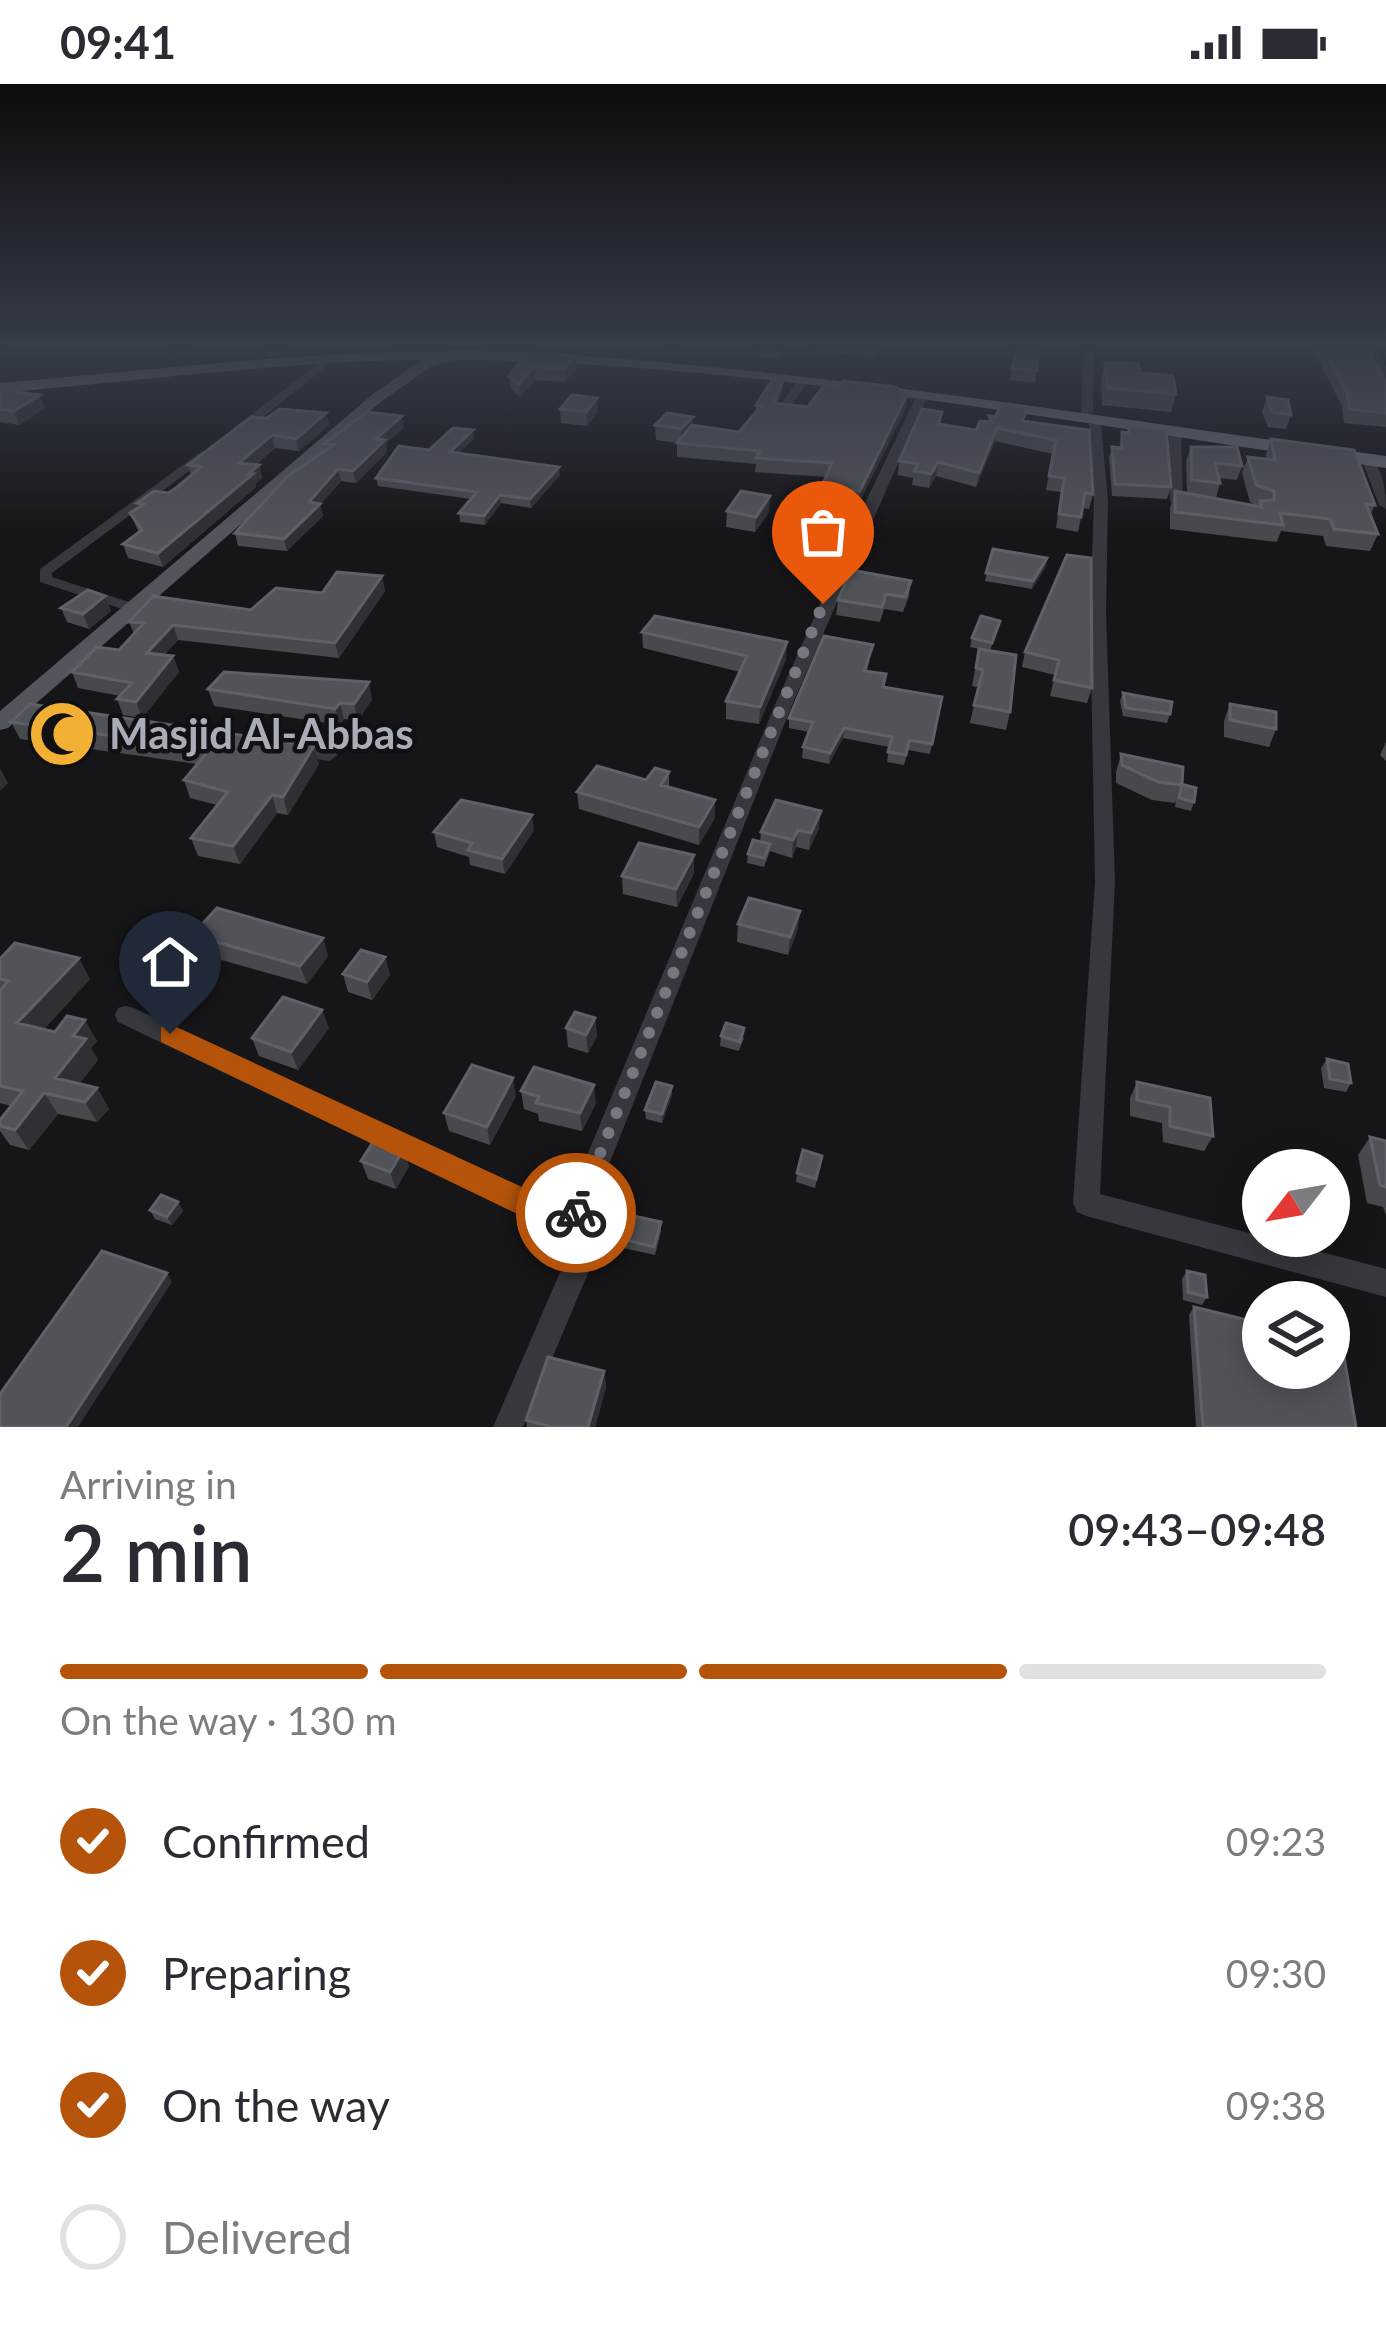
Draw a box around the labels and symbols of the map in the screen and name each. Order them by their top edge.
pin [772,481,874,604]
mosque icon: Masjid Al-Abbas [27,699,97,769]
place label: Masjid Al-Abbas [109,708,414,758]
pin [119,911,221,1034]
north arrow [1242,1149,1350,1257]
courier [516,1153,636,1273]

